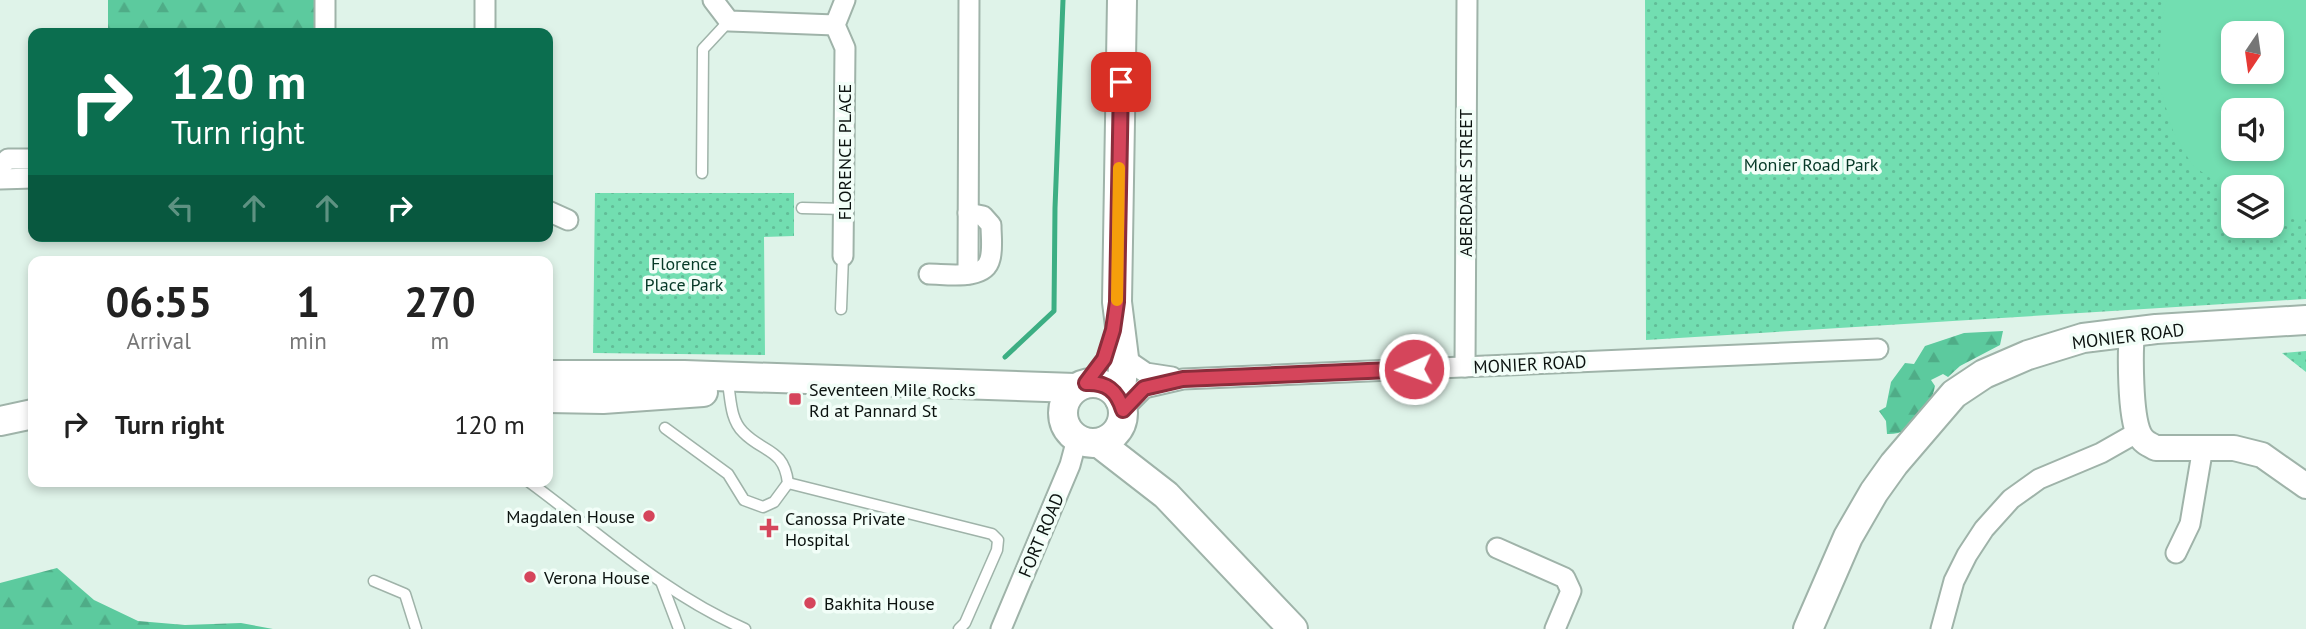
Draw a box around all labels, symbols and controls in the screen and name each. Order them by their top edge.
north arrow [2221,21,2284,84]
map controls [2221,21,2284,238]
text: 120 m [171,49,306,113]
pin [1091,52,1151,112]
icon: right [56,56,147,147]
icon: arrive [1102,63,1140,101]
street label: FLORENCE PLACE [833,84,856,220]
button: sound [2221,98,2284,161]
street label: ABERDARE STREET [1454,109,1477,257]
text: Turn right [171,111,305,153]
park label: Monier Road Park [1744,153,1879,176]
button: layers [2221,175,2284,238]
icon: left [162,189,200,227]
icon: ahead [235,189,273,227]
icon: ahead [308,189,346,227]
icon: right [381,189,419,227]
park label: Florence Place Park [644,252,724,296]
text: 06:55 [105,274,212,329]
text: 1 [296,274,320,329]
text: 270 [404,274,476,329]
street label: MONIER ROAD [2070,318,2186,354]
text: Arrival [126,326,191,355]
text: min [289,326,327,355]
text: m [431,326,449,355]
position arrow [1377,332,1451,406]
street label: MONIER ROAD [1473,350,1587,378]
place label: Seventeen Mile Rocks Rd at Pannard St [809,378,976,422]
marker: Seventeen Mile Rocks Rd at Pannard St [787,391,803,407]
icon: right [56,405,94,443]
text: Turn right [115,408,224,441]
text: 120 m [454,408,525,441]
street label: FORT ROAD [1013,489,1069,581]
place label: Magdalen House [506,505,635,528]
place label: Canossa Private Hospital [785,507,905,551]
marker: Magdalen House [641,508,657,524]
marker: Canossa Private Hospital [759,518,779,538]
place label: Verona House [543,566,650,589]
marker: Verona House [522,569,538,585]
place label: Bakhita House [824,592,935,615]
marker: Bakhita House [802,595,818,611]

